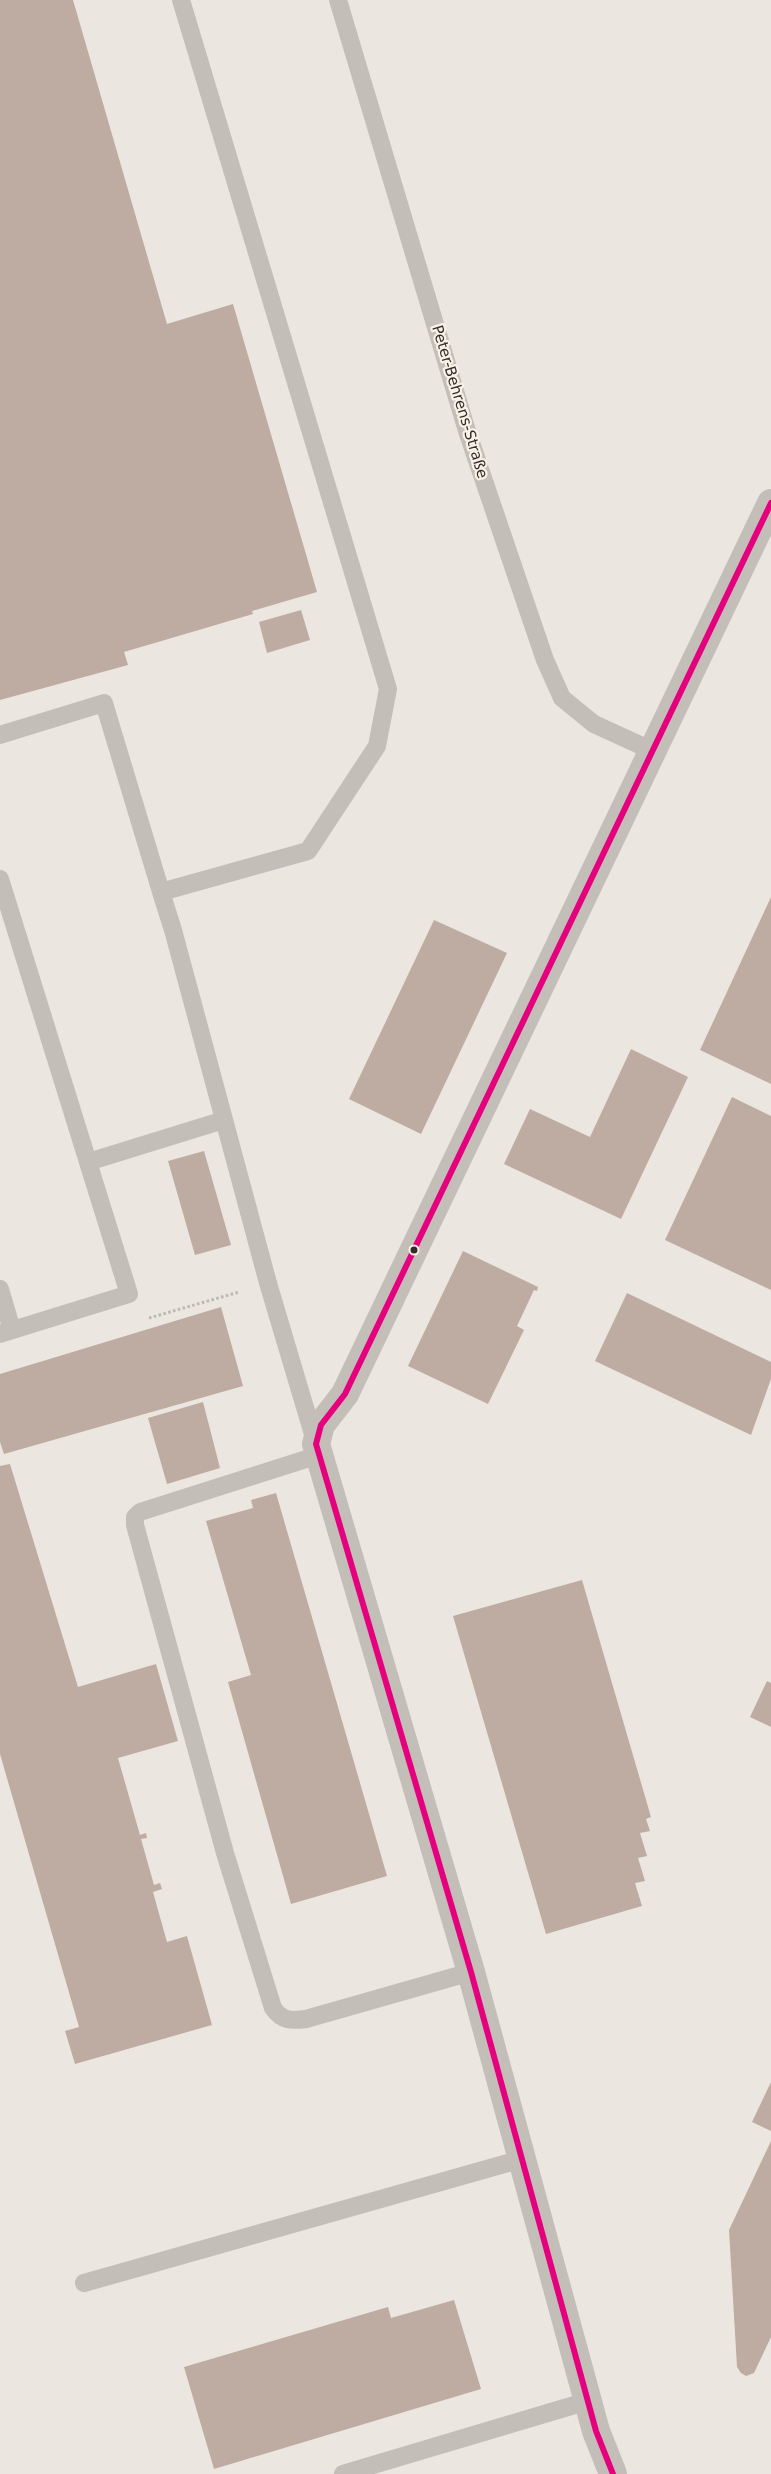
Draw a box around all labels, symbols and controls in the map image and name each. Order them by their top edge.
street label: Peter-Behrens-Straße [427,323,491,481]
unlabelled marker [409,1245,419,1255]

